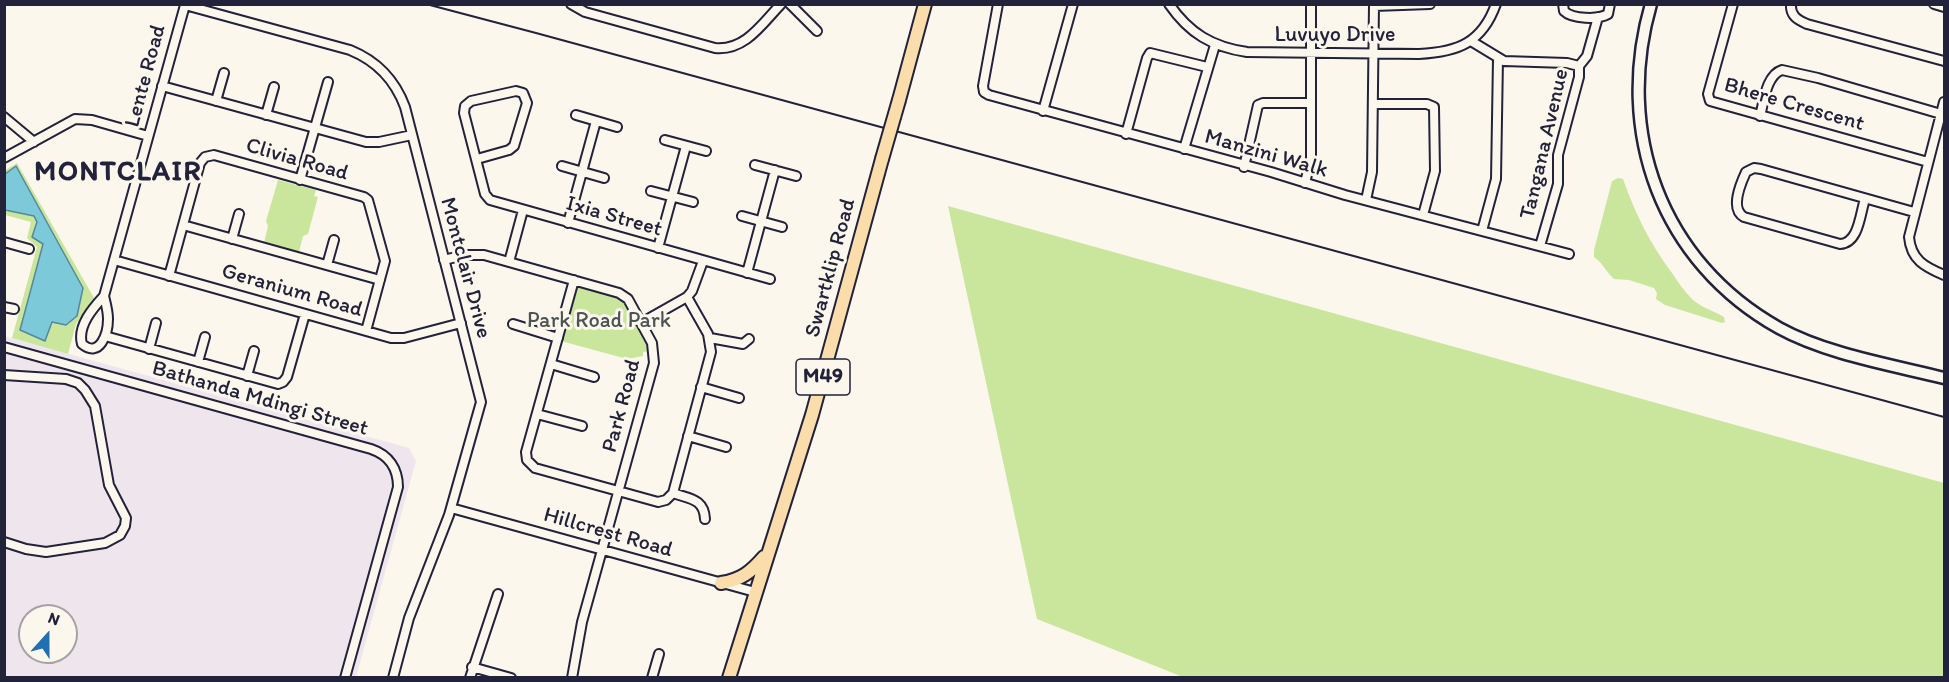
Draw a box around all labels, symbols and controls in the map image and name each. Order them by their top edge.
street label: Lente Road [120,22,172,130]
street label: Luvuyo Drive [1274,22,1396,48]
street label: Tangana Avenue [1515,66,1575,222]
street label: Bhere Crescent [1721,72,1867,138]
street label: Manzini Walk [1201,124,1331,184]
street label: Clivia Road [243,133,351,187]
district label: MONTCLAIR [34,156,202,190]
street label: Ixia Street [563,191,665,243]
street label: Montclair Drive [433,195,497,341]
street label: Swartklip Road [800,196,862,340]
street label: Geranium Road [218,258,366,324]
park label: Park Road Park [527,308,671,334]
street label: Bathanda Mdingi Street [149,355,371,443]
street label: Park Road [597,356,647,456]
road number: M49 [796,359,850,395]
street label: Hillcrest Road [540,502,676,564]
north arrow [18,604,78,664]
text: N [45,608,62,629]

